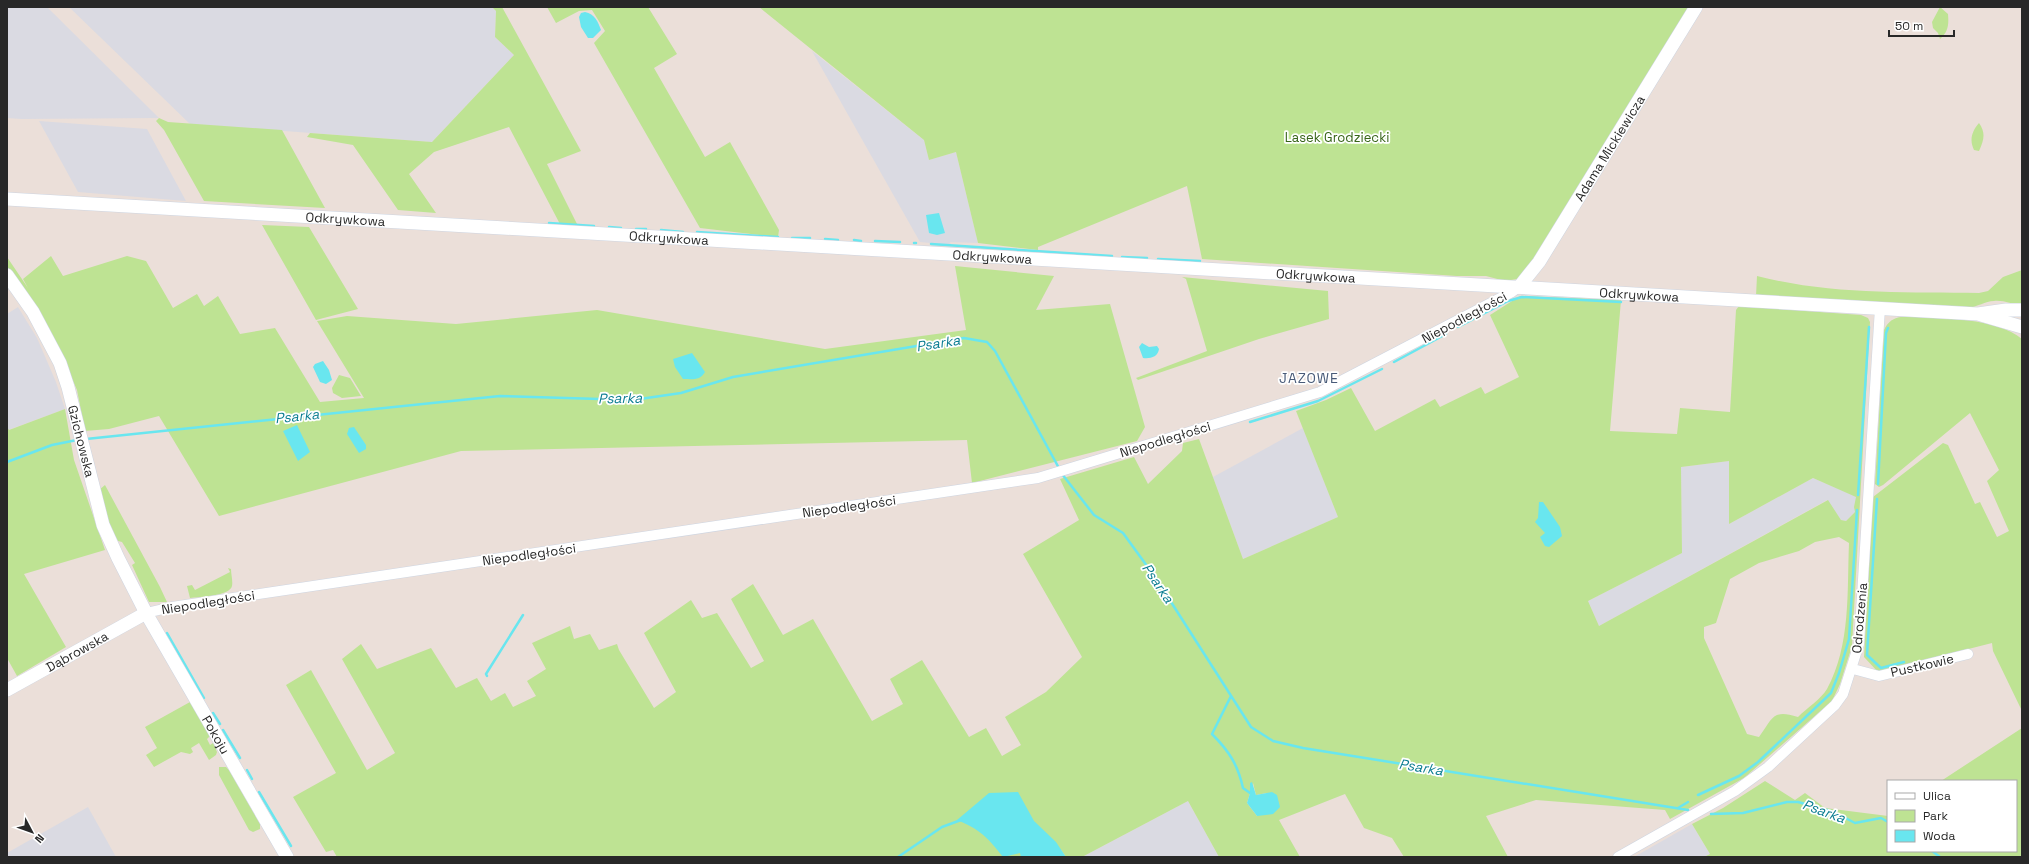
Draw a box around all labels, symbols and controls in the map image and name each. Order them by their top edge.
scale bar [1889,12,1954,38]
text: 50 m [1895,18,1923,34]
street label: Adama Mickiewicza [1571,92,1649,204]
park label: Lasek Grodziecki [1285,129,1389,146]
street label: Odkrywkowa [305,208,386,230]
street label: Odkrywkowa [629,227,710,249]
street label: Odkrywkowa [952,246,1033,268]
street label: Odkrywkowa [1275,265,1357,287]
street label: Odkrywkowa [1599,284,1680,306]
street label: Niepodległości [1419,288,1510,347]
water label: Psarka [915,330,962,355]
district label: JAZOWE [1279,369,1339,387]
water label: Psarka [598,389,643,407]
street label: Gzichowska [64,403,99,480]
water label: Psarka [274,405,321,427]
street label: Niepodległości [1118,418,1213,461]
street label: Niepodległości [801,492,897,521]
street label: Niepodległości [481,540,577,569]
water label: Psarka [1138,560,1178,607]
street label: Odrodzenia [1848,581,1871,654]
street label: Niepodległości [160,587,256,618]
street label: Dąbrowska [43,627,112,676]
street label: Pustkowie [1889,650,1955,681]
street label: Pokoju [198,713,234,757]
water label: Psarka [1398,755,1445,780]
legend [1887,780,2017,852]
text: Ulica [1923,788,1951,804]
water label: Psarka [1800,795,1849,827]
text: Park [1923,808,1948,824]
north arrow [12,812,52,852]
text: Woda [1923,828,1955,844]
text: N [32,831,47,846]

